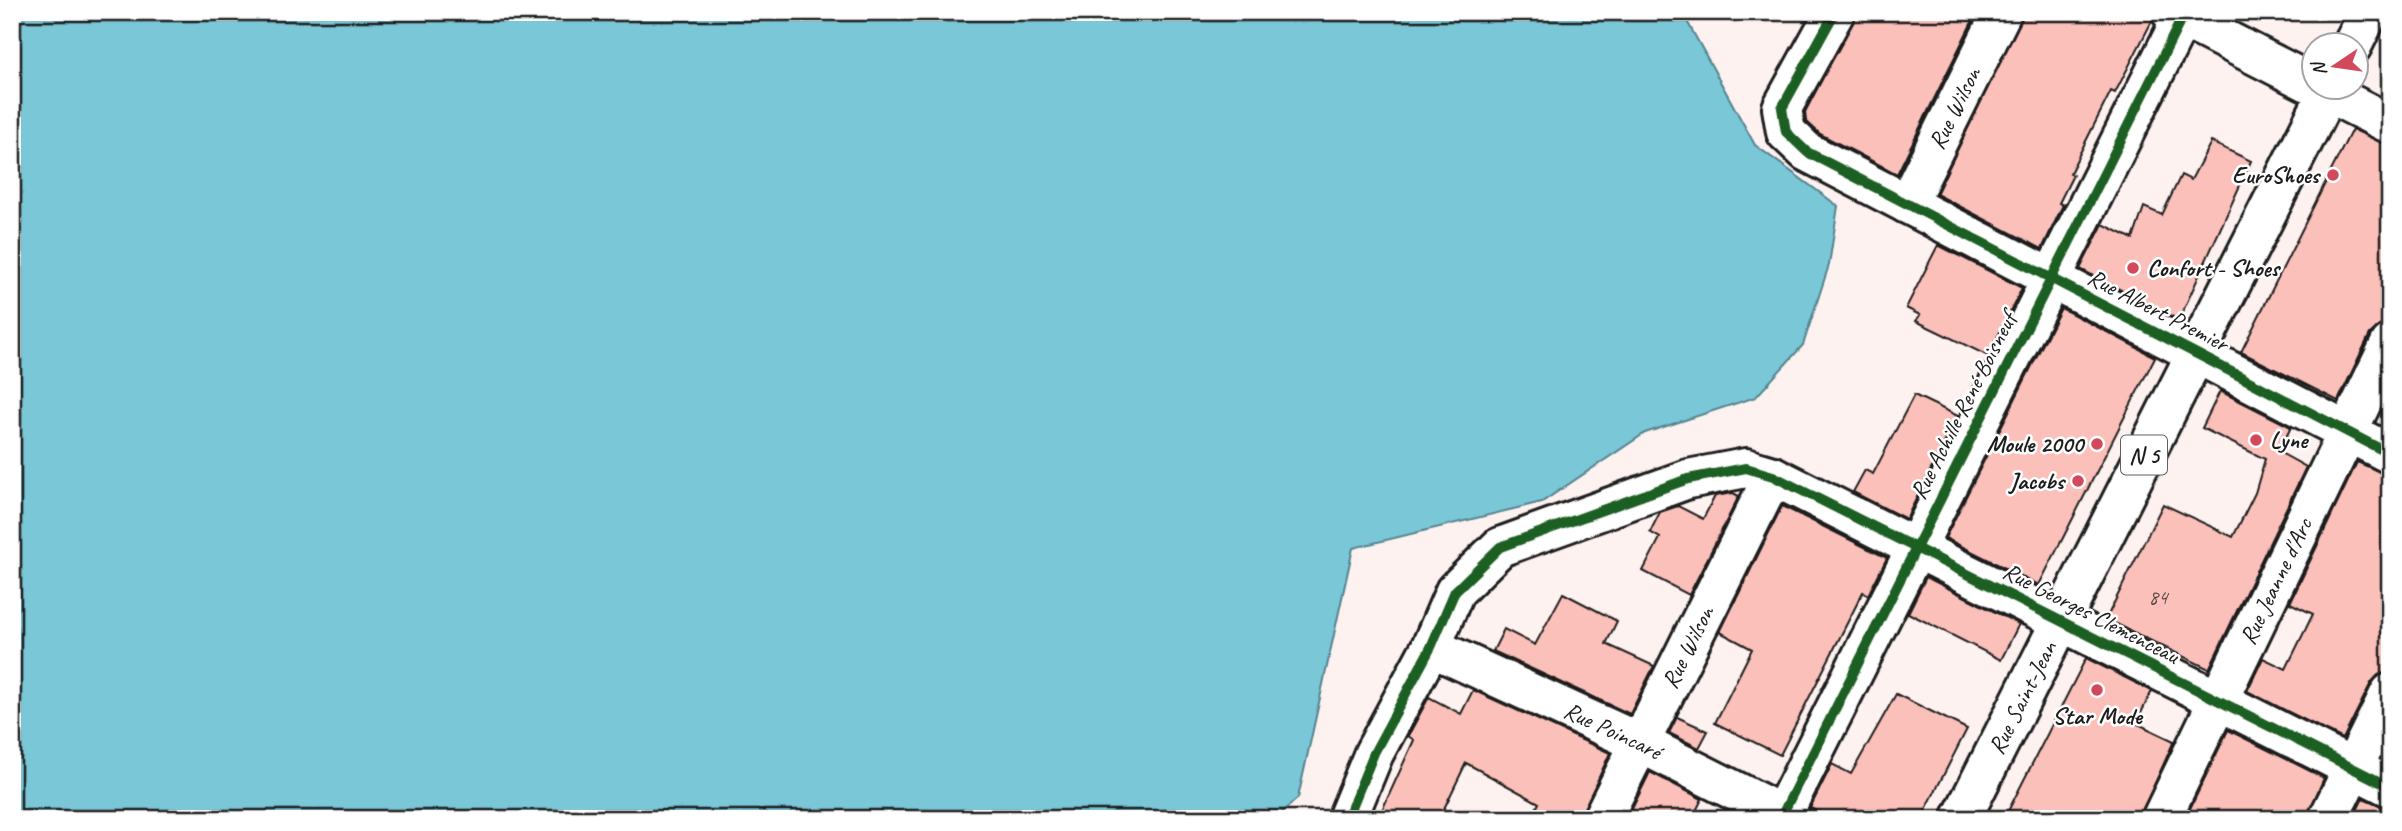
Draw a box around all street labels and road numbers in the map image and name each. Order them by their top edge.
street label: Rue Wilson [1921,61,1988,154]
street label: Rue Albert Premier [2083,262,2235,359]
street label: Rue Achille René Boisneuf [1903,302,2026,504]
road number: N 5 [2121,436,2167,475]
street label: Rue Jeanne d'Arc [2232,512,2320,649]
street label: Rue Georges Clemenceau [1998,556,2186,671]
street label: Rue Wilson [1655,600,1721,693]
street label: Rue Saint-Jean [1981,635,2064,759]
street label: Rue Poincaré [1559,695,1670,768]

